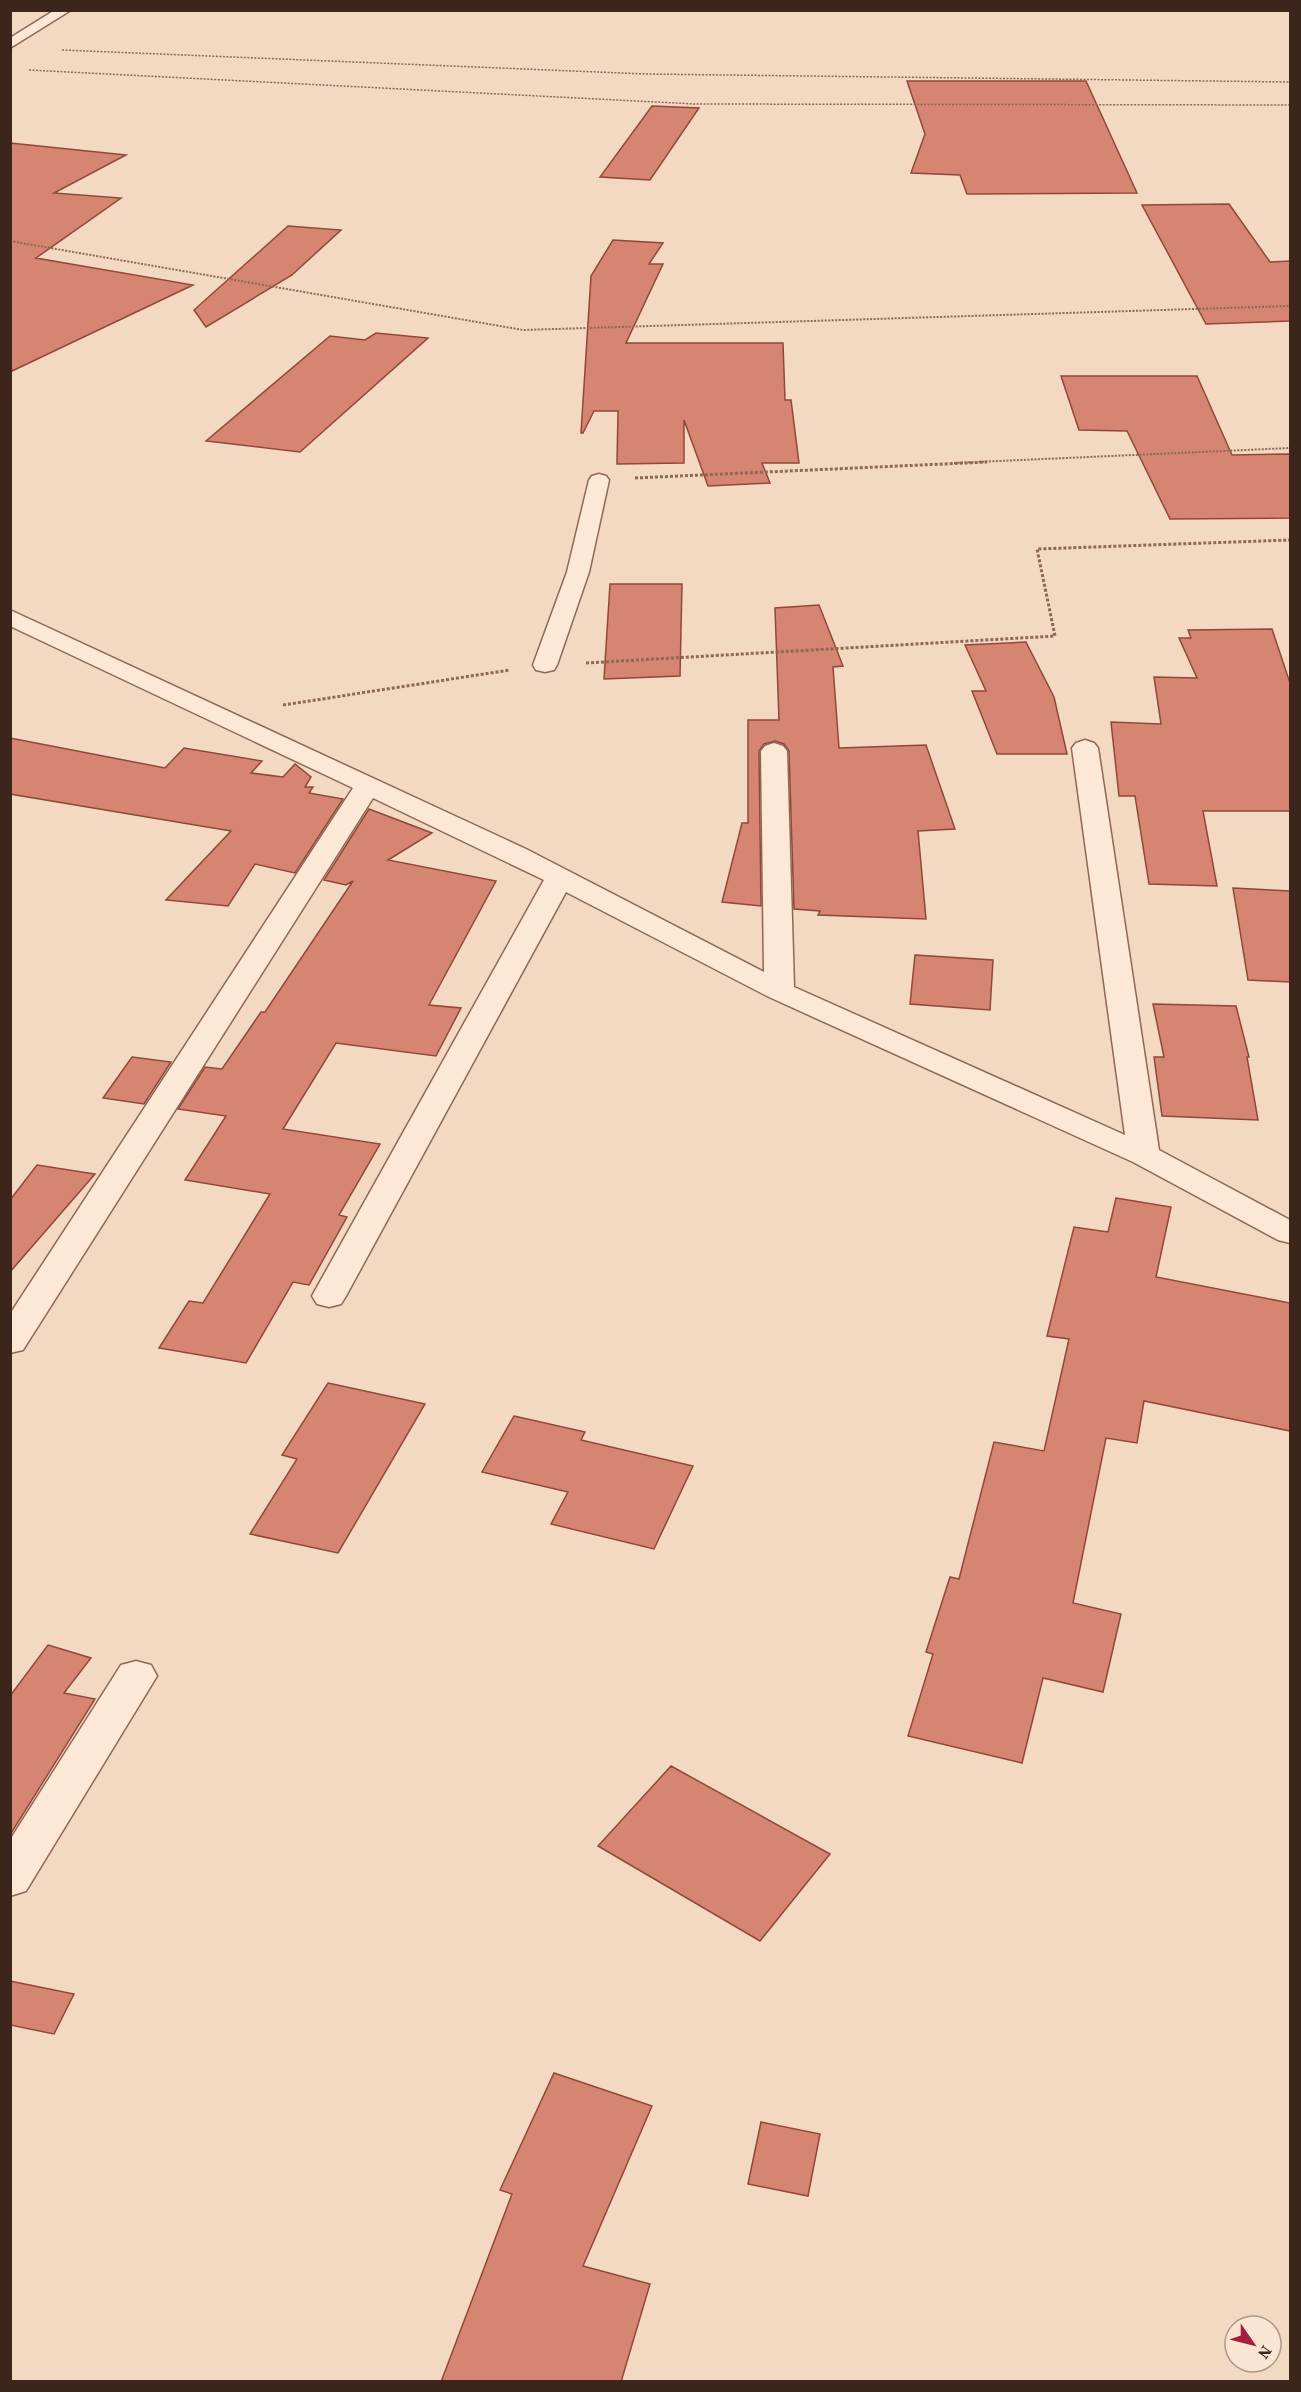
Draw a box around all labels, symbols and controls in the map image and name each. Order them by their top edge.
north arrow [1223,2314,1283,2374]
text: N [1253,2342,1278,2364]

